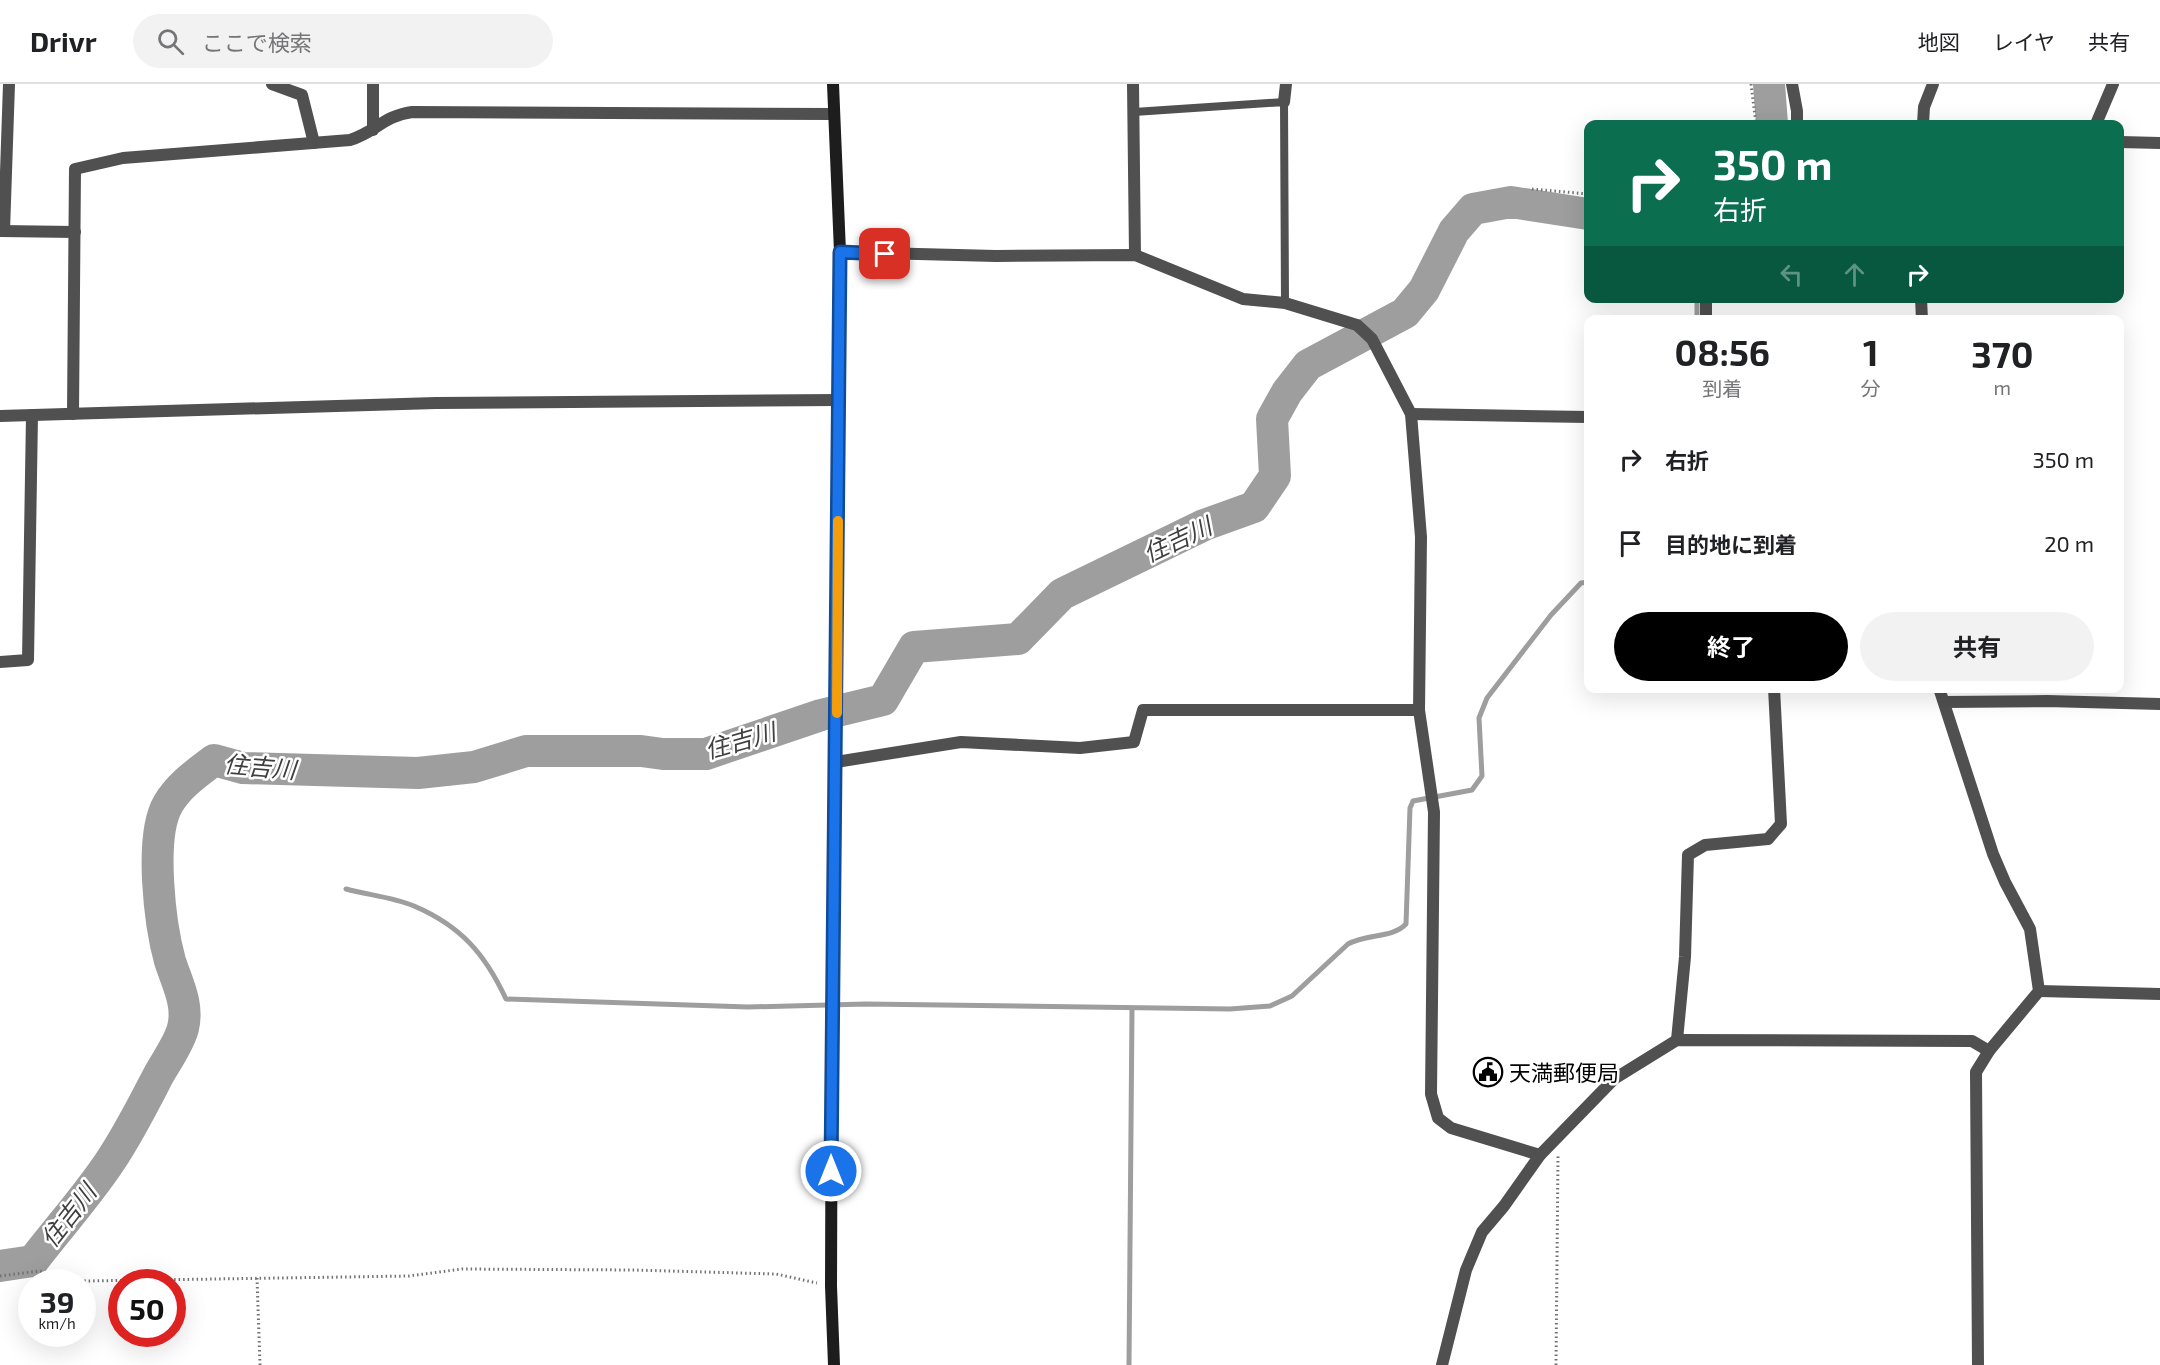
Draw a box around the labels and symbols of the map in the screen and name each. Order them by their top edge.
pin [859,228,910,279]
water label: 住吉川 [1138,509,1218,567]
water label: 住吉川 [701,715,781,764]
water label: 住吉川 [223,748,300,784]
public building icon: 天満郵便局 [1472,1056,1504,1088]
place label: 天満郵便局 [1509,1059,1619,1085]
position arrow [799,1139,863,1203]
water label: 住吉川 [34,1175,103,1252]
speed limit sign: 50 [108,1269,186,1347]

